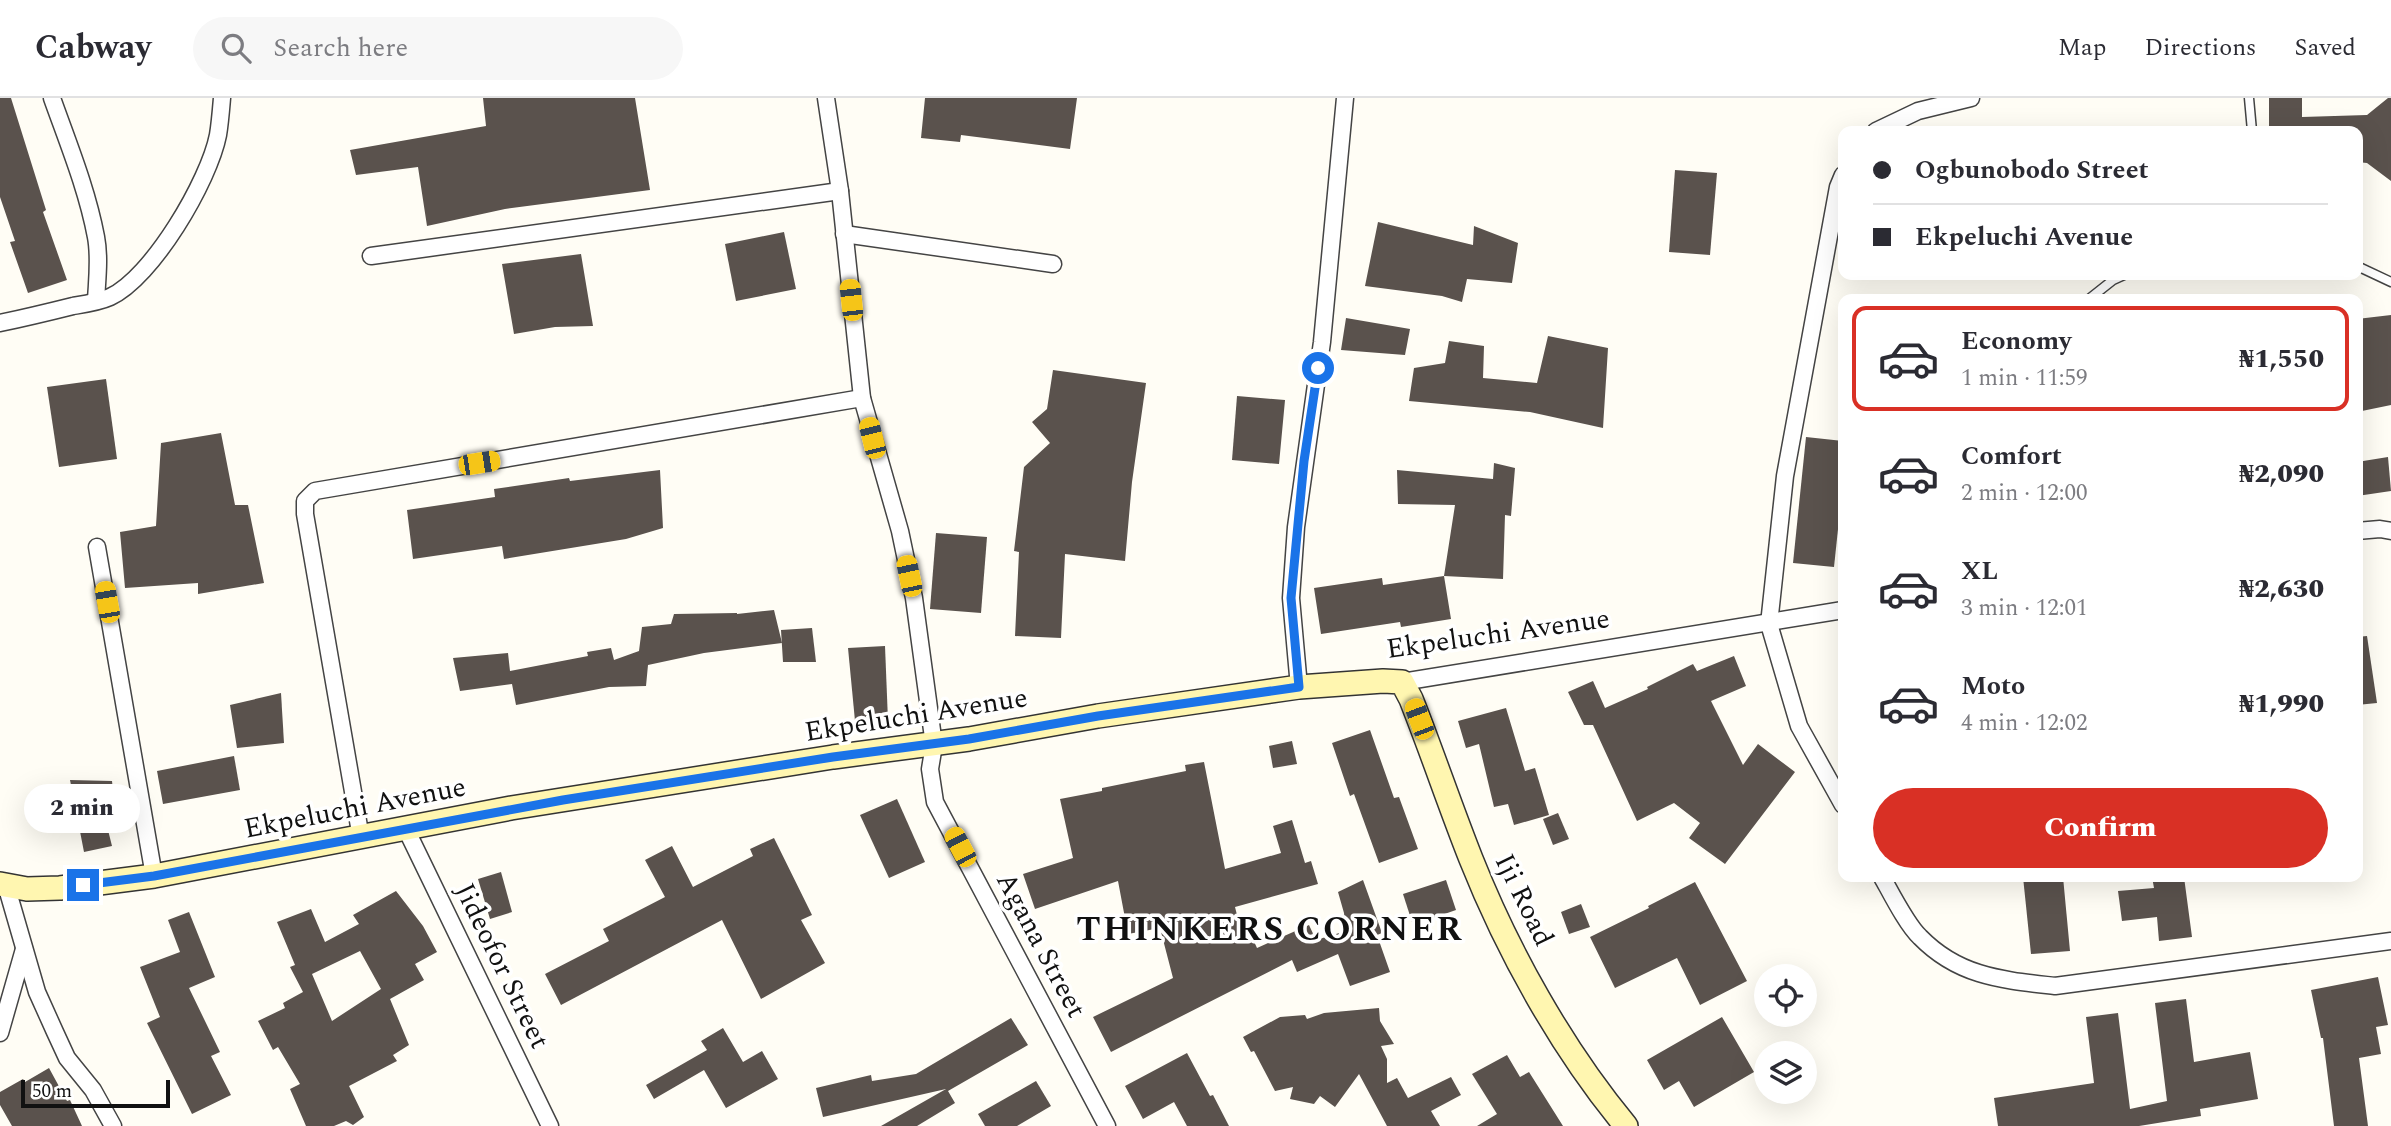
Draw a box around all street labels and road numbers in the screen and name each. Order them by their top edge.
street label: Ekpeluchi Avenue [1384,597,1612,671]
street label: Ekpeluchi Avenue [801,676,1031,754]
street label: Ekpeluchi Avenue [240,765,470,851]
street label: Iji Road [1483,846,1565,954]
street label: Agana Street [985,865,1097,1026]
street label: Jideofor Street [443,876,561,1056]

